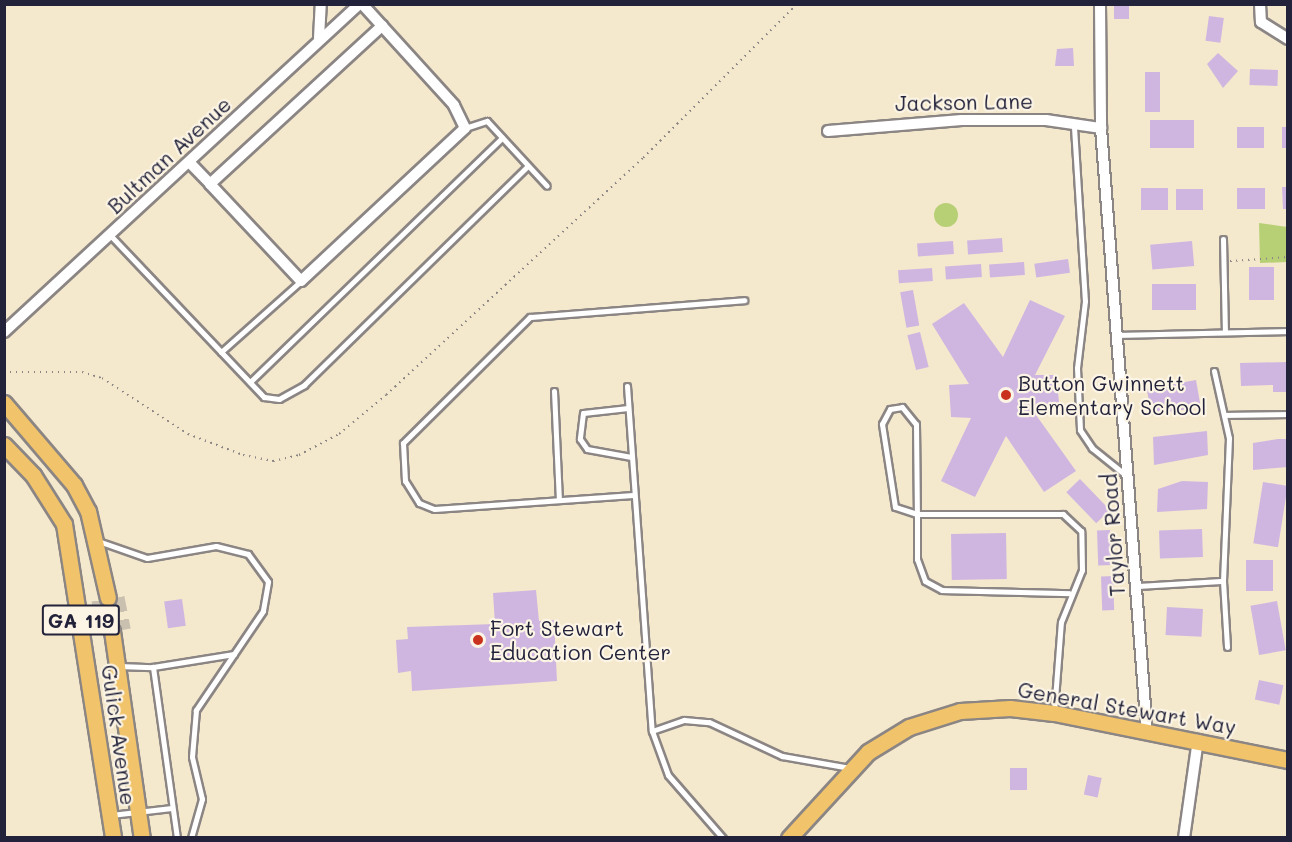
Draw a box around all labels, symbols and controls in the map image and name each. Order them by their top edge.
street label: Jackson Lane [895,88,1033,116]
street label: Bultman Avenue [102,91,236,219]
place label: Button Gwinnett Elementary School [1018,370,1206,420]
marker: Button Gwinnett Elementary School [999,388,1013,402]
street label: Taylor Road [1096,473,1130,597]
road number: GA 119 [40,603,122,637]
place label: Fort Stewart Education Center [490,615,671,665]
marker: Fort Stewart Education Center [471,633,485,647]
street label: Gulick Avenue [97,663,141,807]
street label: General Stewart Way [1016,676,1238,740]

